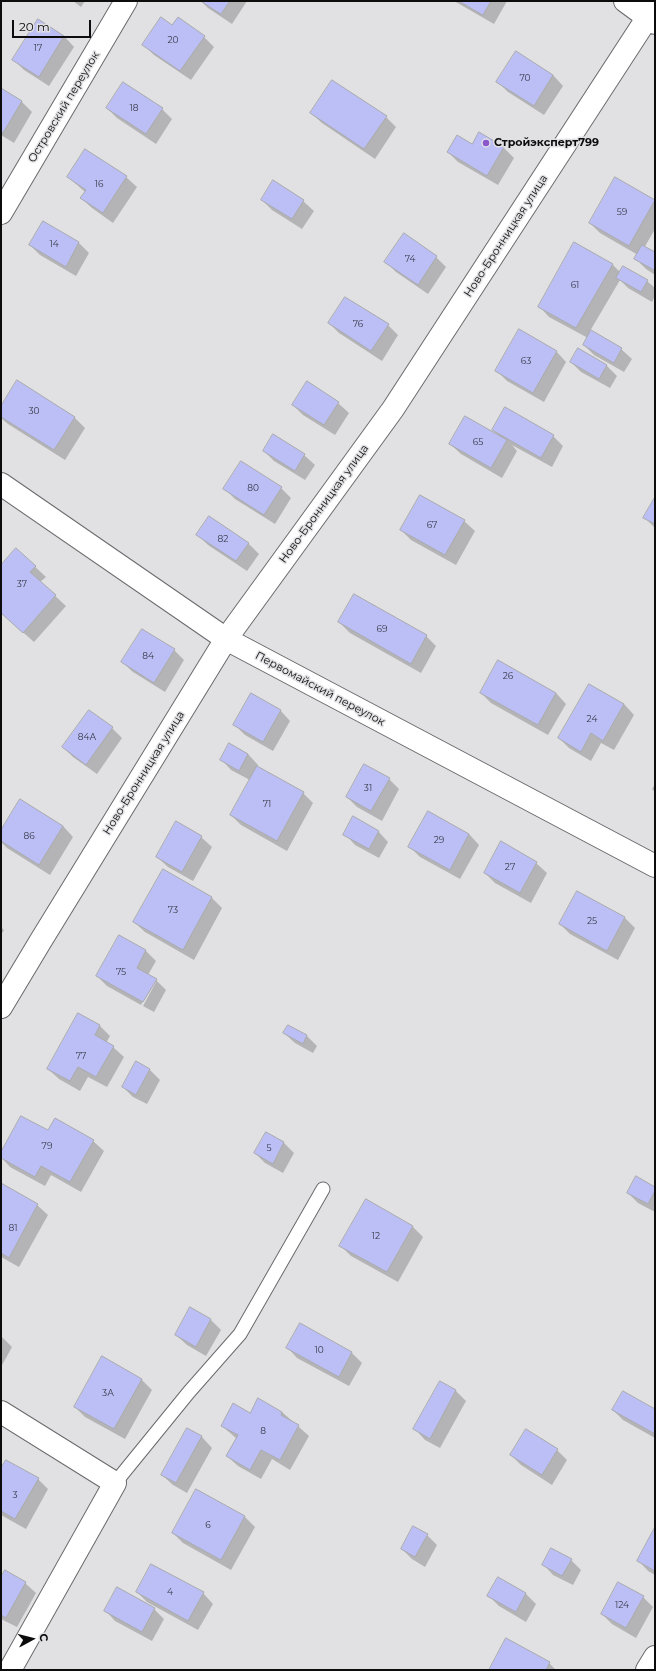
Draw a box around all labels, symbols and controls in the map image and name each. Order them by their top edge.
scale bar [14,12,93,38]
text: 20 m [19,19,50,34]
house number: 20 [167,35,179,45]
house number: 17 [34,43,42,53]
street label: Островский переулок [26,49,102,165]
house number: 70 [519,73,531,83]
house number: 18 [130,103,138,113]
place label: Стройэксперт799 [494,136,599,150]
marker: Стройэксперт799 [481,138,491,148]
street label: Ново-Бронницкая улица [462,172,550,300]
house number: 16 [95,179,103,189]
house number: 59 [617,207,627,217]
house number: 14 [49,239,59,249]
house number: 74 [405,254,415,264]
house number: 61 [571,280,579,290]
house number: 76 [353,319,363,329]
house number: 63 [521,356,531,366]
house number: 30 [28,406,40,416]
house number: 65 [473,437,483,447]
street label: Ново-Бронницкая улица [277,442,371,566]
house number: 80 [247,483,259,493]
house number: 67 [427,520,437,530]
house number: 82 [218,534,228,544]
house number: 37 [17,579,27,589]
house number: 69 [377,624,387,634]
street label: Первомайский переулок [253,649,387,729]
house number: 84 [142,651,154,661]
house number: 26 [503,671,513,681]
street label: Ново-Бронницкая улица [100,709,188,837]
house number: 24 [587,714,597,724]
house number: 84А [78,732,96,742]
house number: 31 [364,783,372,793]
house number: 71 [263,799,271,809]
house number: 86 [23,831,35,841]
house number: 29 [434,835,444,845]
house number: 27 [505,862,515,872]
house number: 73 [168,905,178,915]
house number: 25 [587,916,597,926]
house number: 75 [116,967,126,977]
house number: 77 [76,1051,86,1061]
house number: 79 [42,1141,52,1151]
house number: 5 [266,1143,272,1153]
house number: 81 [9,1223,17,1233]
house number: 12 [372,1231,380,1241]
house number: 10 [314,1345,324,1355]
house number: 3А [102,1388,114,1398]
house number: 8 [260,1426,266,1436]
house number: 3 [12,1490,18,1500]
house number: 6 [205,1520,211,1530]
house number: 4 [167,1587,173,1597]
house number: 124 [615,1600,629,1610]
north arrow [12,1619,52,1659]
text: С [36,1633,51,1642]

